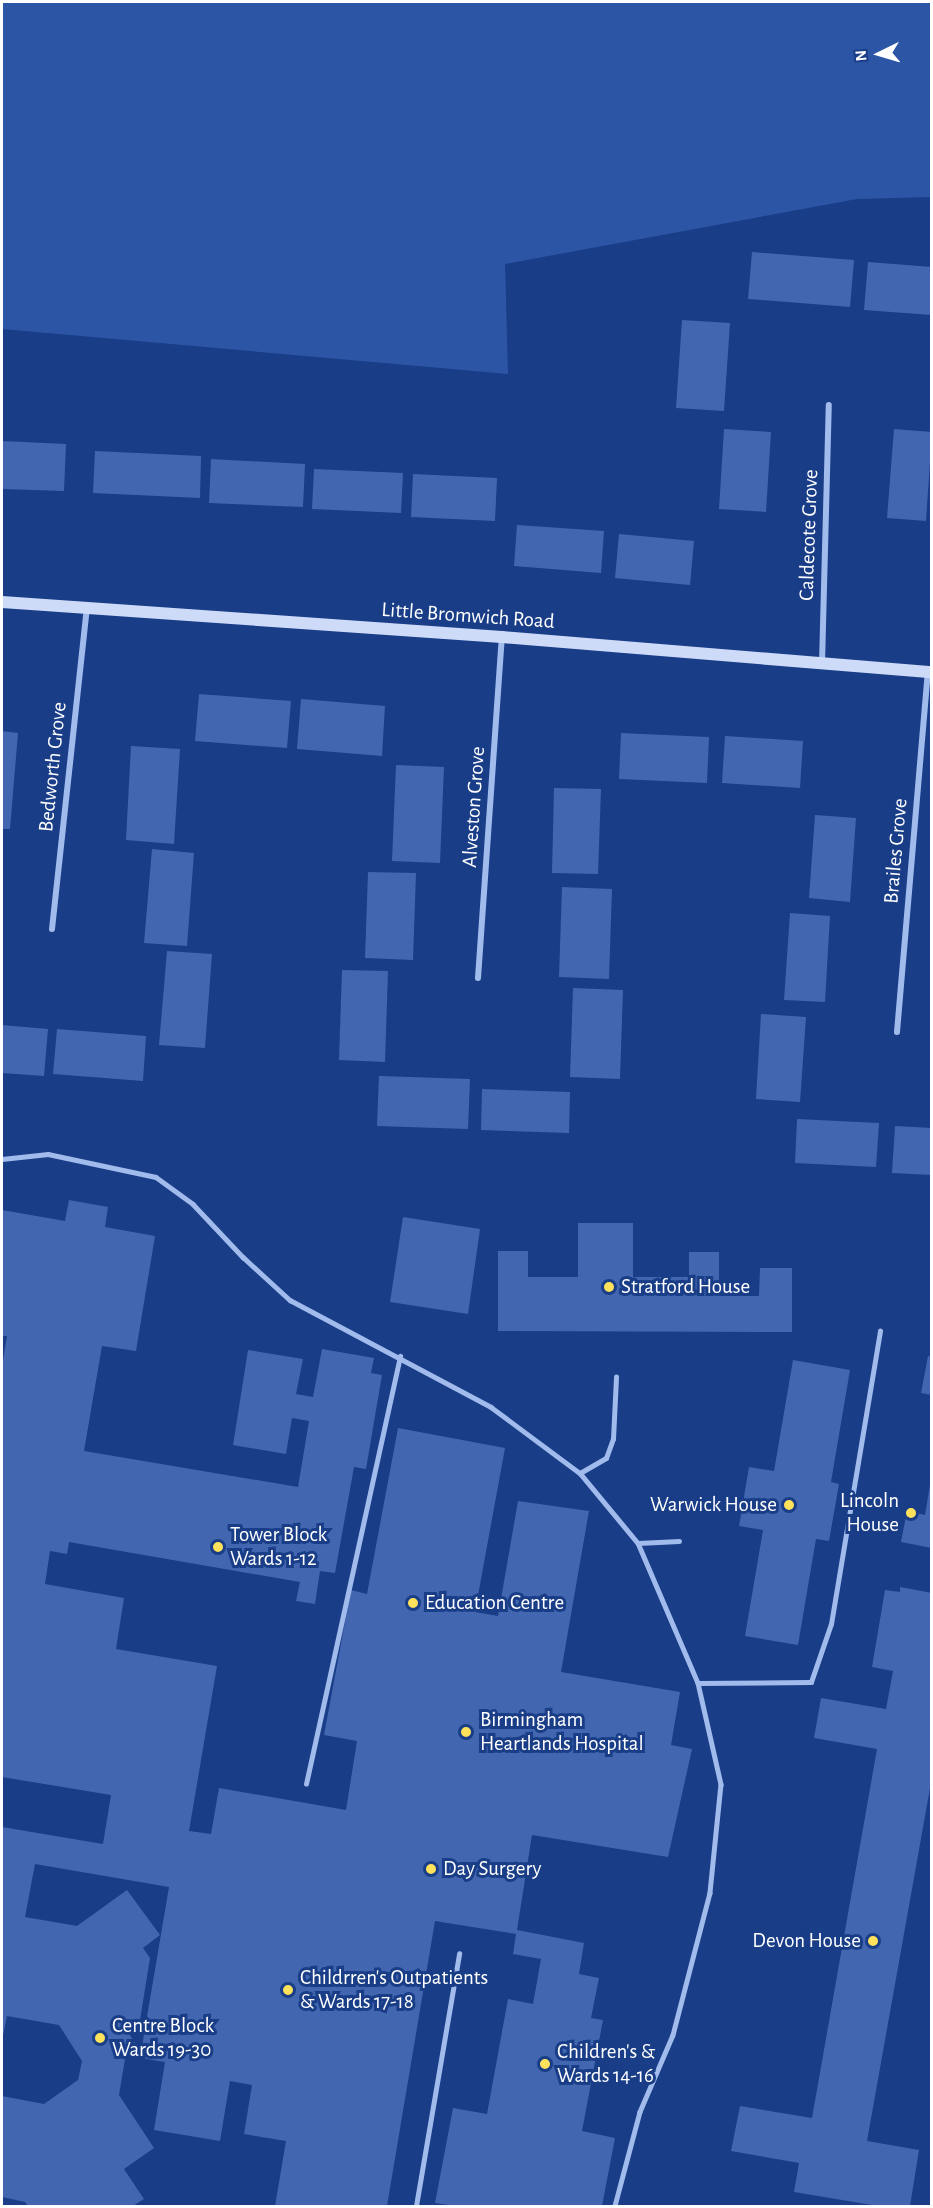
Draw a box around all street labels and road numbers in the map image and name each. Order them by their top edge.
street label: Caldecote Grove [794,469,824,601]
street label: Little Bromwich Road [381,597,555,635]
street label: Bedworth Grove [34,701,72,833]
street label: Alveston Grove [457,746,491,868]
street label: Brailes Grove [879,797,913,905]

